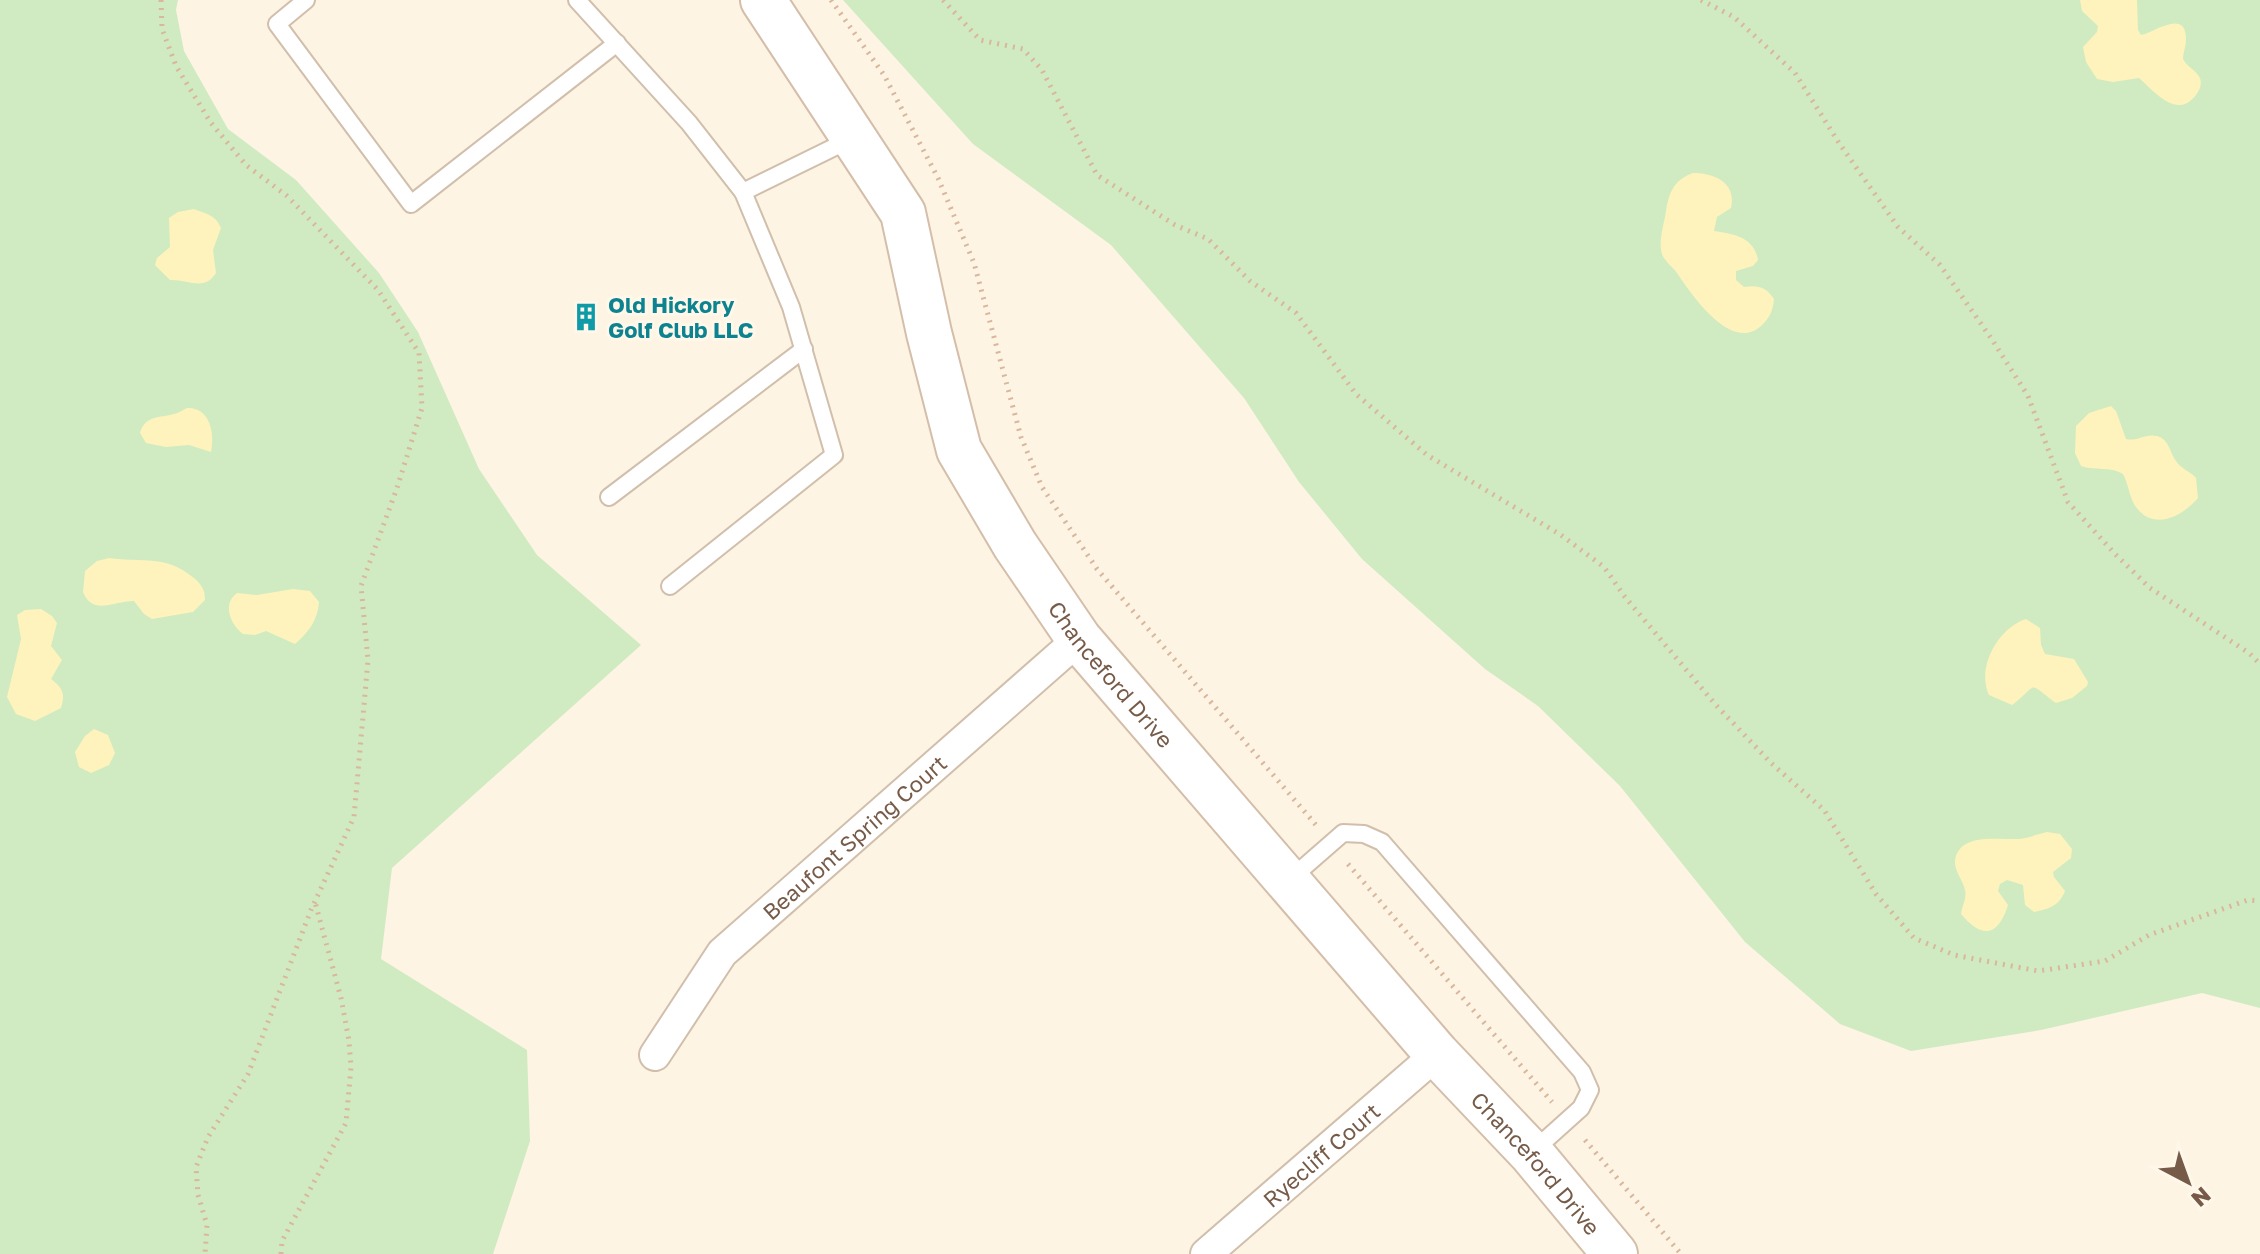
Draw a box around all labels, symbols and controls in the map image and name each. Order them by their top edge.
place label: Old Hickory Golf Club LLC [608,291,754,343]
building icon: Old Hickory Golf Club LLC [571,302,601,332]
street label: Chanceford Drive [1043,595,1180,753]
street label: Beaufont Spring Court [757,749,952,925]
street label: Chanceford Drive [1466,1086,1607,1240]
street label: Ryecliff Court [1257,1097,1385,1212]
north arrow [2148,1142,2228,1222]
text: N [2186,1182,2217,1213]

